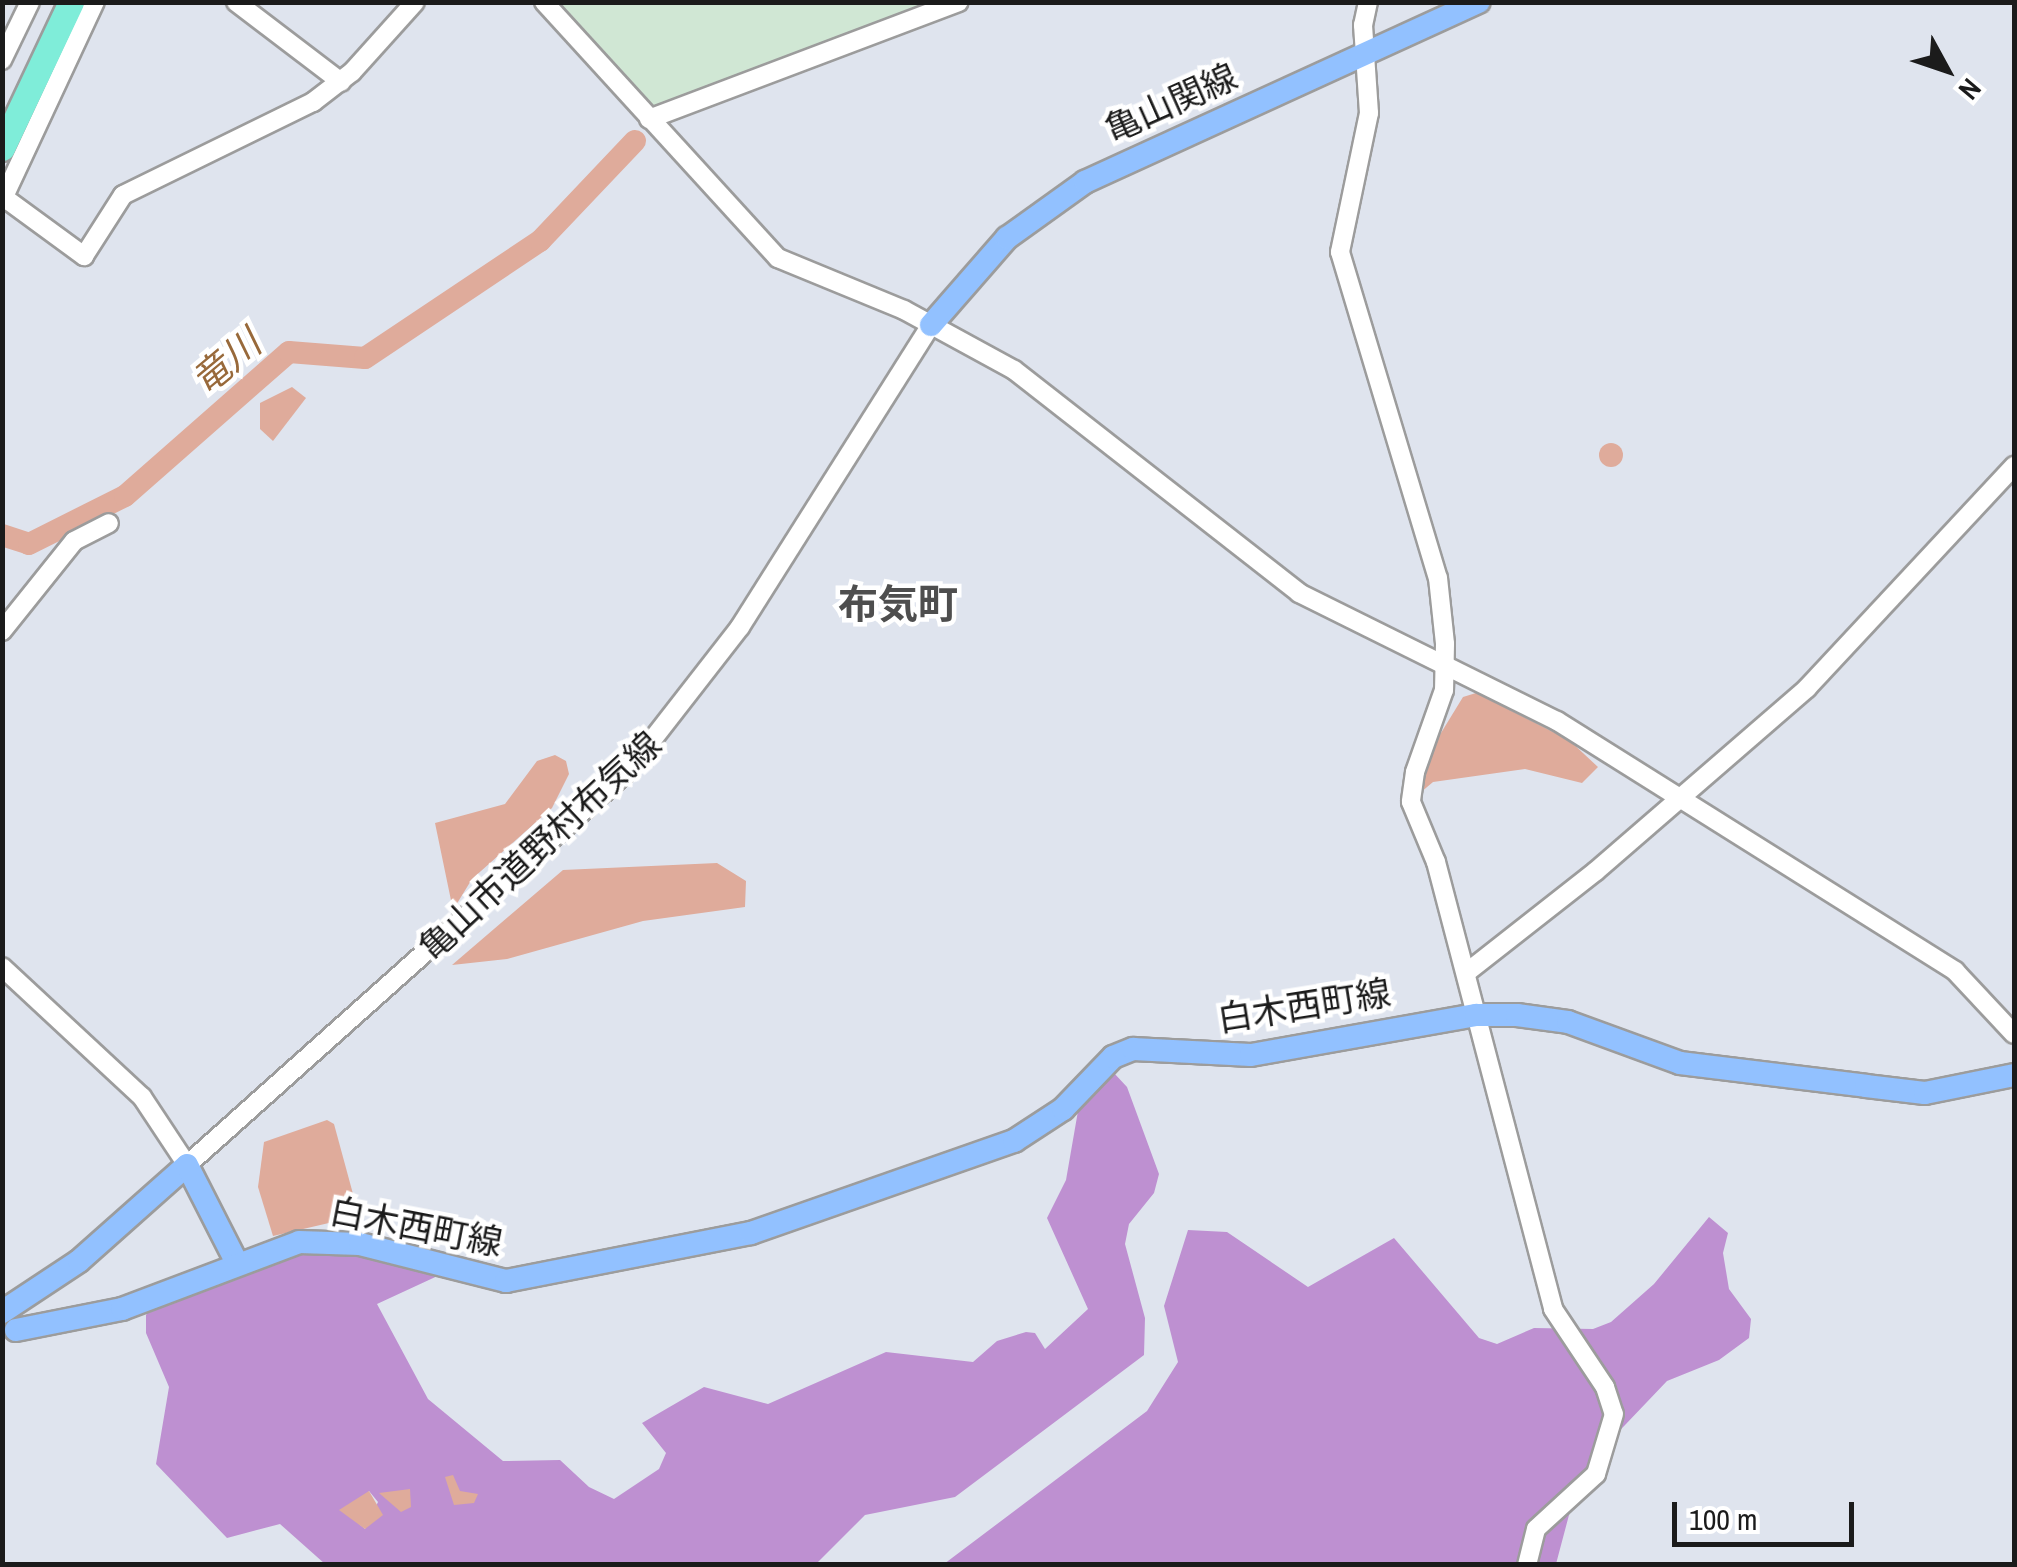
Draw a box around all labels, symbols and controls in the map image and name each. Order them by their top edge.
north arrow [1897,20,1997,120]
street label: 亀山関線 [1099,55,1243,151]
text: N [1950,71,1990,108]
water label: 竜川 [182,320,270,404]
district label: 布気町 [838,580,958,628]
street label: 亀山市道野村布気線 [410,723,670,969]
street label: 白木西町線 [1214,972,1394,1040]
street label: 白木西町線 [326,1190,506,1264]
scale bar [1677,1482,1860,1544]
text: 100 m [1689,1499,1757,1539]

